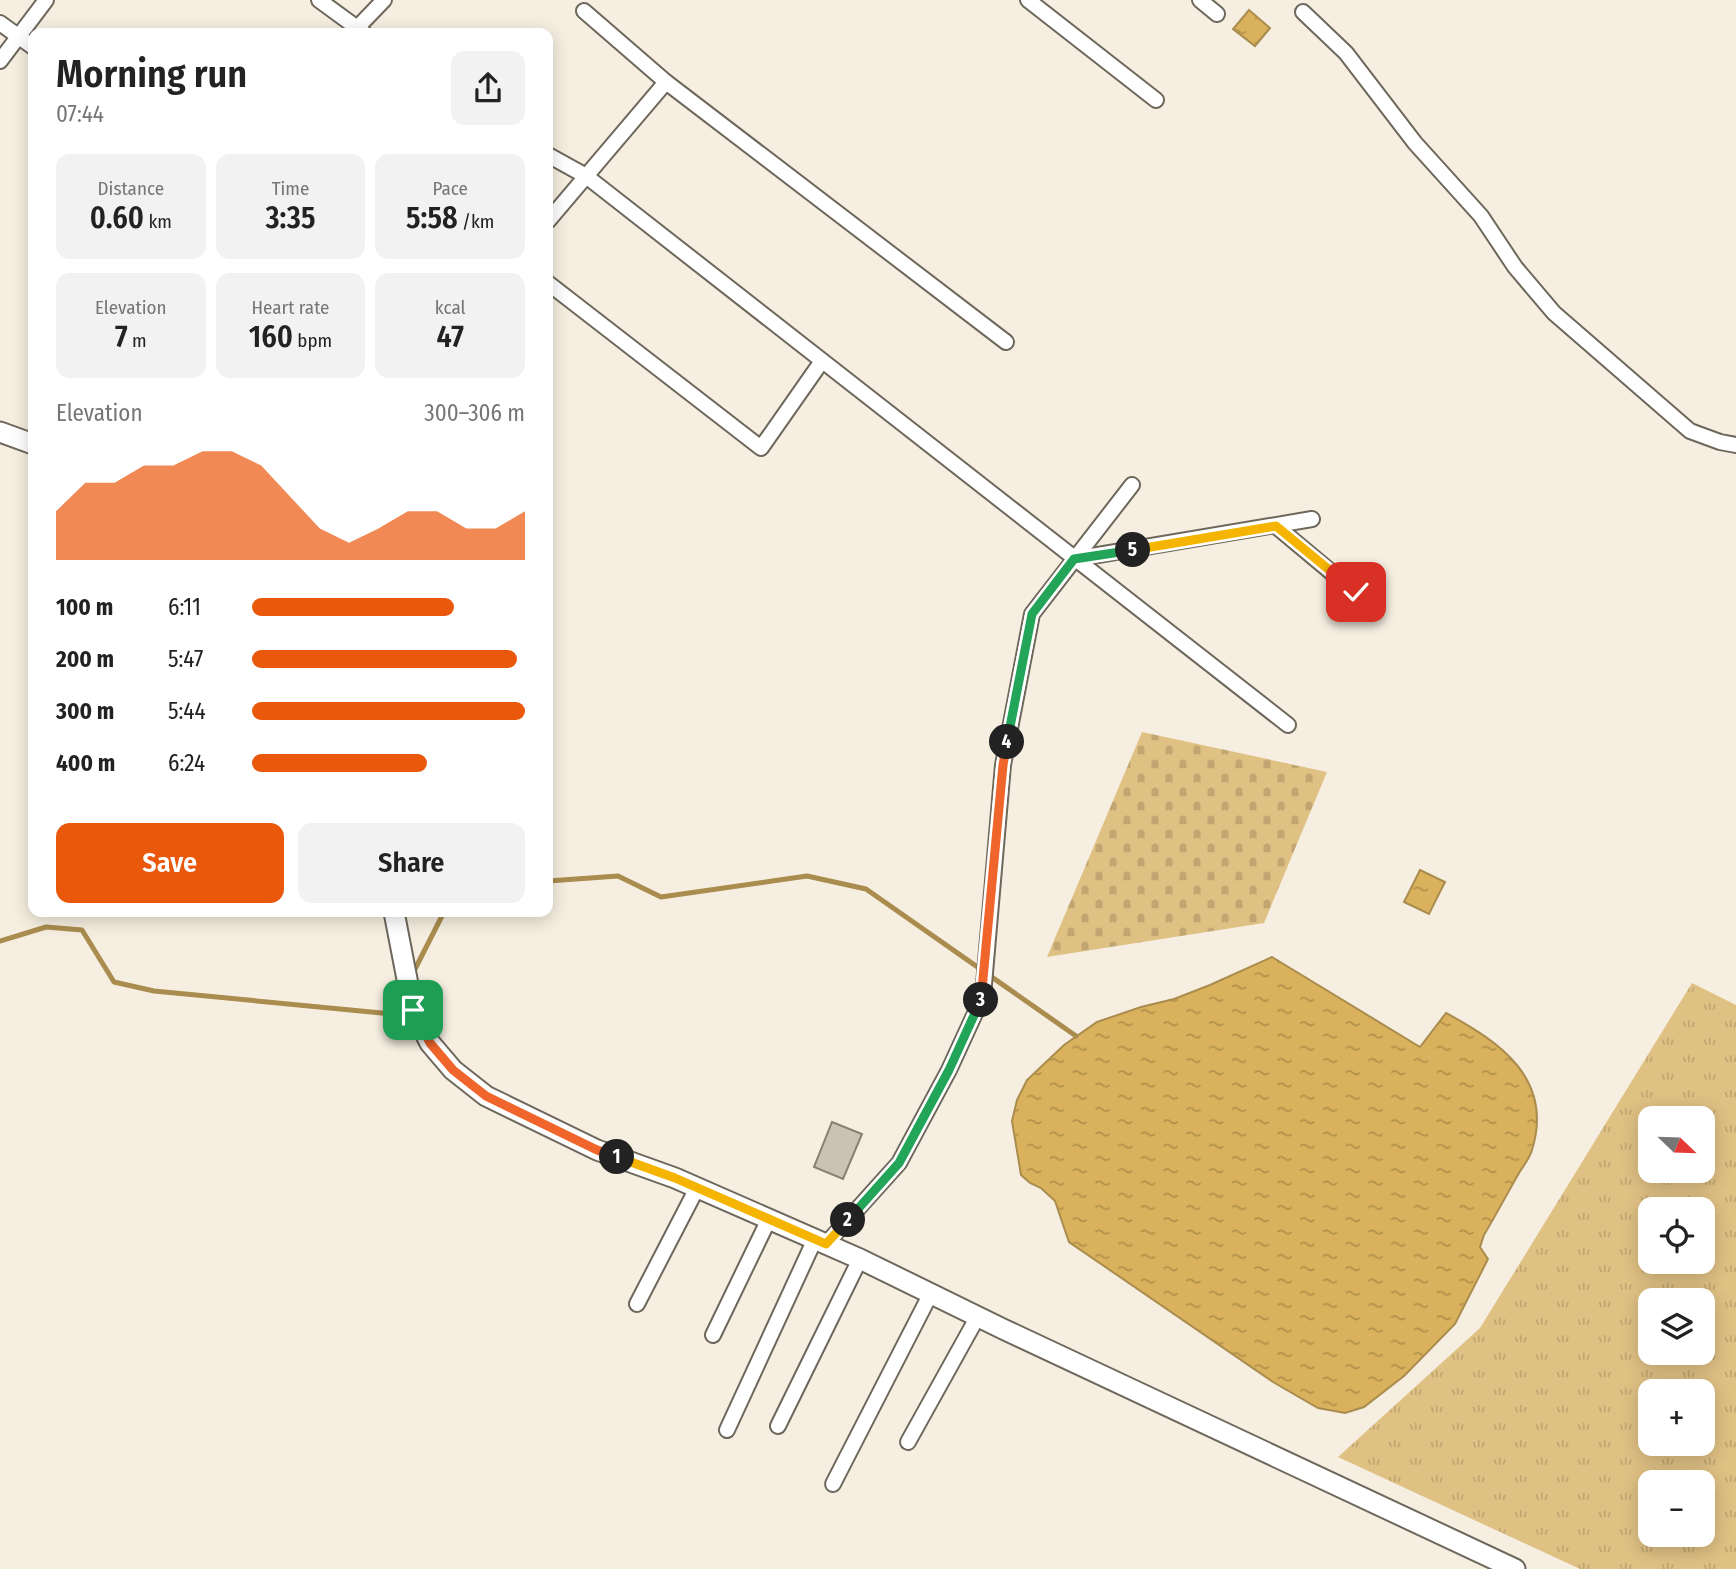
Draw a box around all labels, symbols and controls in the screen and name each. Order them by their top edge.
text: Morning run [56,51,247,97]
button: share [451,51,525,125]
text: 07:44 [56,100,104,128]
text: Distance [98,177,164,200]
text: Time [272,177,309,200]
text: Pace [432,177,468,200]
text: 0.60 [90,200,144,236]
text: 3:35 [266,200,315,236]
text: 5:58 [406,200,458,236]
text: km [144,210,172,233]
text: /km [458,210,494,233]
text: Elevation [95,296,167,319]
text: Heart rate [251,296,330,319]
text: kcal [435,296,466,319]
text: 7 [115,319,128,355]
text: 160 [249,319,293,355]
text: 47 [437,319,464,355]
text: m [128,329,147,352]
text: bpm [293,329,332,352]
text: Elevation [56,399,143,427]
text: 300–306 m [424,399,525,427]
pin: 5 [1116,532,1150,568]
text: 5 [1128,538,1137,561]
pin [1326,562,1386,622]
icon: check [1337,573,1375,611]
text: 100 m [56,593,113,621]
text: 6:11 [168,593,201,621]
text: 200 m [56,645,114,673]
text: 5:47 [168,645,203,673]
text: 300 m [56,697,114,725]
text: 5:44 [168,697,206,725]
pin: 4 [990,724,1024,760]
text: 4 [1002,730,1011,753]
text: 400 m [56,749,115,777]
text: 6:24 [168,749,205,777]
button: Save [56,823,284,903]
button: Share [298,823,525,903]
pin [383,980,443,1040]
pin: 3 [964,982,998,1018]
text: 3 [976,988,985,1011]
icon: arrive [394,991,432,1029]
north arrow [1638,1106,1715,1183]
map controls [1638,1106,1715,1547]
pin: 1 [600,1140,634,1174]
text: 1 [612,1145,621,1168]
button: locate [1638,1197,1715,1274]
pin: 2 [830,1202,866,1238]
text: 2 [843,1208,852,1231]
button: layers [1638,1288,1715,1365]
button: + [1638,1379,1715,1456]
button: − [1638,1470,1715,1547]

